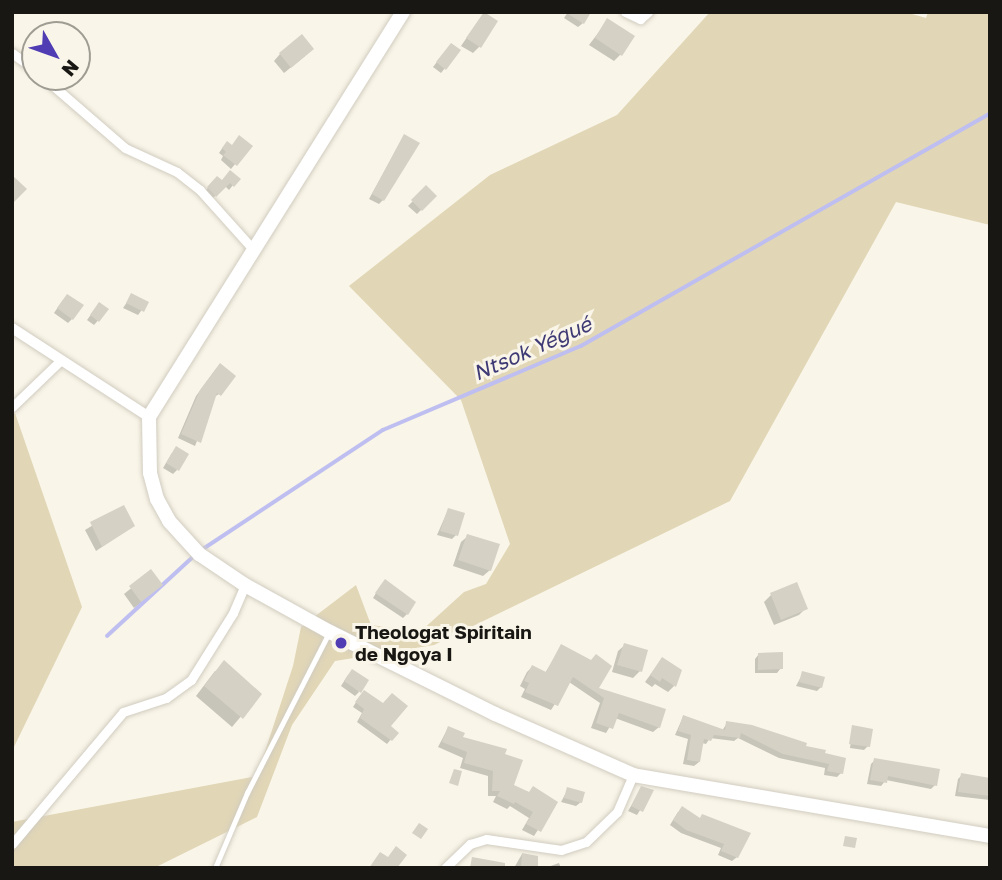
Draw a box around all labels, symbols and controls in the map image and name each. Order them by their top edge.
north arrow [21,21,91,91]
text: N [57,56,84,81]
water label: Ntsok Yégué [469,311,595,385]
place label: Theologat Spiritain de Ngoya I [355,621,532,665]
marker: Theologat Spiritain de Ngoya I [333,635,349,651]

